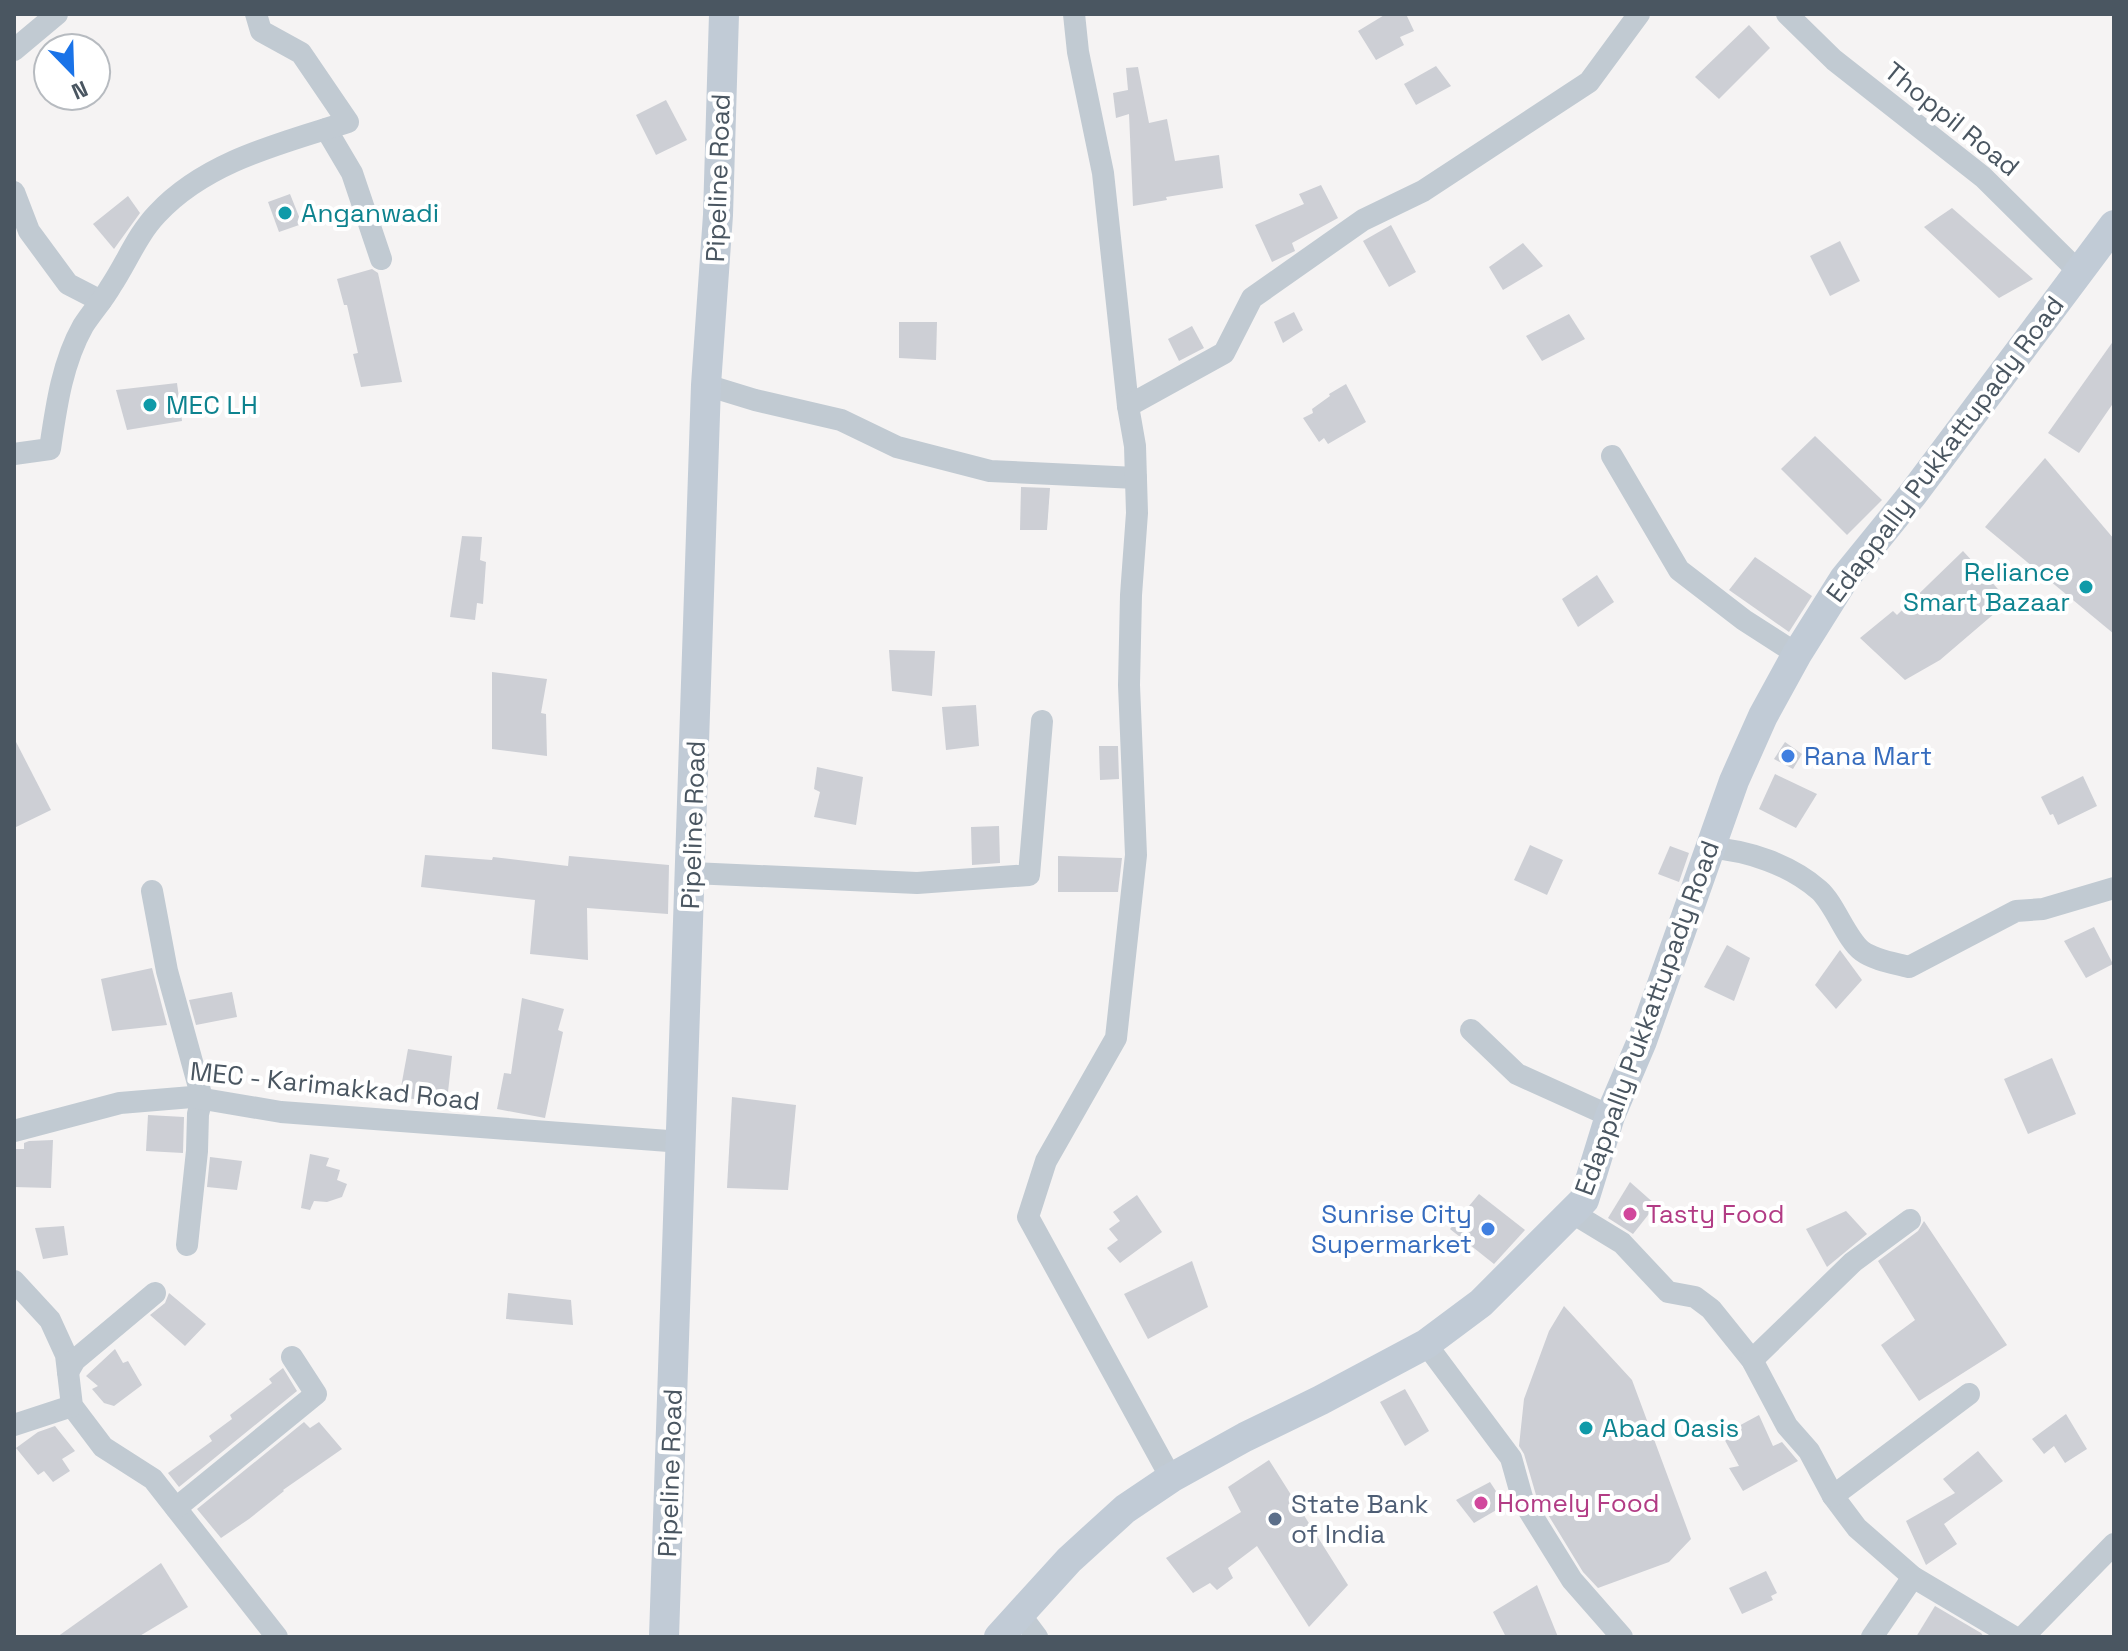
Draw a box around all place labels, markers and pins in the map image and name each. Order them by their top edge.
place label: Anganwadi [301,196,439,230]
marker: Anganwadi [276,204,294,222]
place label: MEC LH [166,388,258,422]
marker: MEC LH [141,396,159,414]
place label: Reliance Smart Bazaar [1903,555,2070,619]
marker: Reliance Smart Bazaar [2077,578,2095,596]
place label: Rana Mart [1804,739,1932,773]
marker: Rana Mart [1779,747,1797,765]
place label: Sunrise City Supermarket [1311,1197,1472,1261]
place label: Tasty Food [1646,1197,1785,1231]
marker: Tasty Food [1621,1205,1639,1223]
marker: Sunrise City Supermarket [1479,1220,1497,1238]
place label: Abad Oasis [1602,1411,1739,1445]
marker: Abad Oasis [1577,1419,1595,1437]
place label: Homely Food [1497,1486,1660,1520]
place label: State Bank of India [1291,1487,1429,1551]
marker: Homely Food [1472,1494,1490,1512]
marker: State Bank of India [1266,1510,1284,1528]

